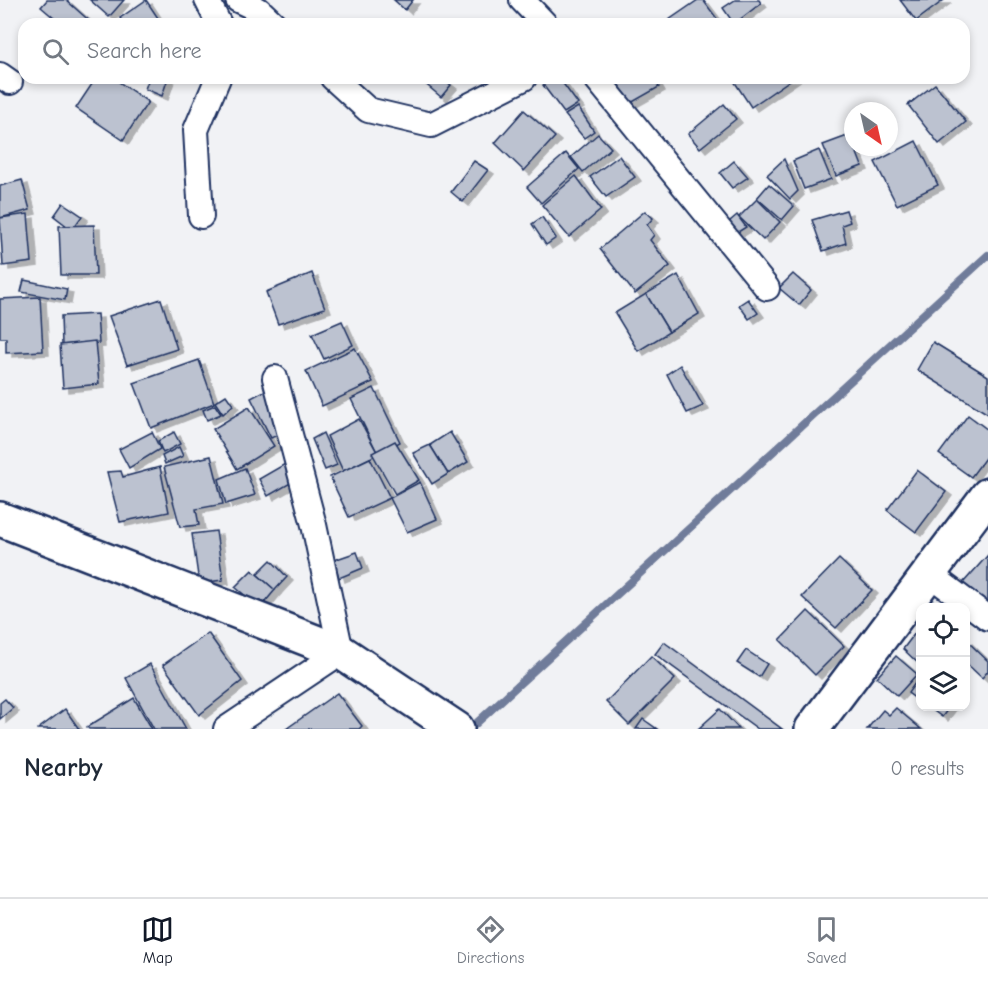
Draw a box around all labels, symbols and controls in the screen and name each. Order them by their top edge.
search box [18,18,970,84]
icon: search [39,35,72,68]
text: Search here [87,38,202,64]
north arrow [844,102,898,156]
map controls [916,603,970,711]
button: locate [916,603,970,657]
button: layers [916,657,970,711]
text: Nearby [24,753,103,783]
text: 0 results [891,757,964,780]
tab: Map [141,913,174,967]
tab: Directions [457,913,524,967]
tab: Saved [807,913,847,967]

